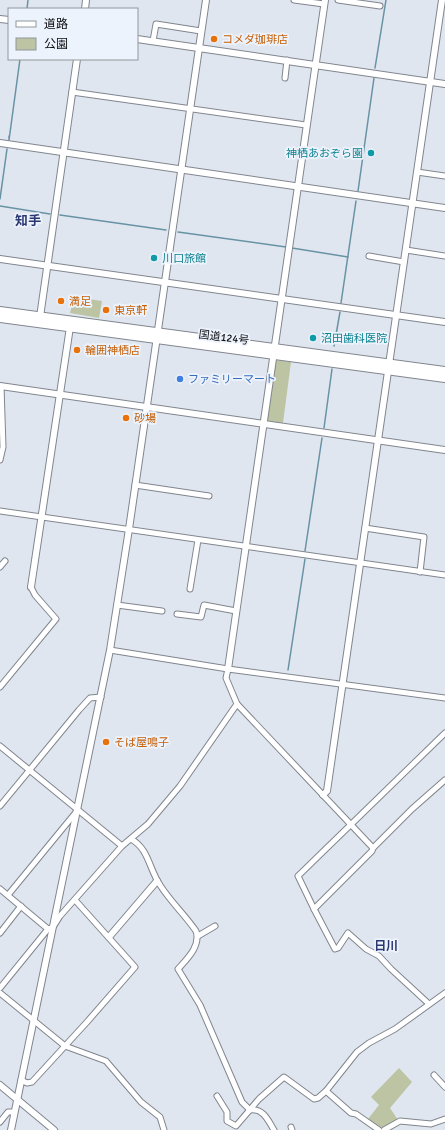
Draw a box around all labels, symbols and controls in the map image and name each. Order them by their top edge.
legend [8,8,138,60]
text: 道路 [44,17,68,32]
place label: コメダ珈琲店 [222,33,288,46]
marker: コメダ珈琲店 [209,34,219,44]
text: 公園 [44,37,68,52]
place label: 神栖あおぞら園 [286,147,363,160]
marker: 神栖あおぞら園 [366,148,376,158]
district label: 知手 [15,213,41,229]
place label: 川口旅館 [162,252,206,265]
marker: 川口旅館 [149,253,159,263]
place label: 満足 [69,295,91,308]
marker: 満足 [56,296,66,306]
place label: 東京軒 [114,304,148,317]
marker: 東京軒 [101,305,111,315]
street label: 国道124号 [198,328,250,347]
place label: 沼田歯科医院 [321,332,387,345]
marker: 沼田歯科医院 [308,333,318,343]
place label: 輪囲神栖店 [85,344,140,357]
marker: 輪囲神栖店 [72,345,82,355]
place label: ファミリーマート [188,373,276,386]
marker: ファミリーマート [175,374,185,384]
place label: 砂場 [134,412,156,425]
marker: 砂場 [121,413,131,423]
place label: そば屋鳴子 [114,736,169,749]
marker: そば屋鳴子 [101,737,111,747]
district label: 日川 [374,939,398,954]

